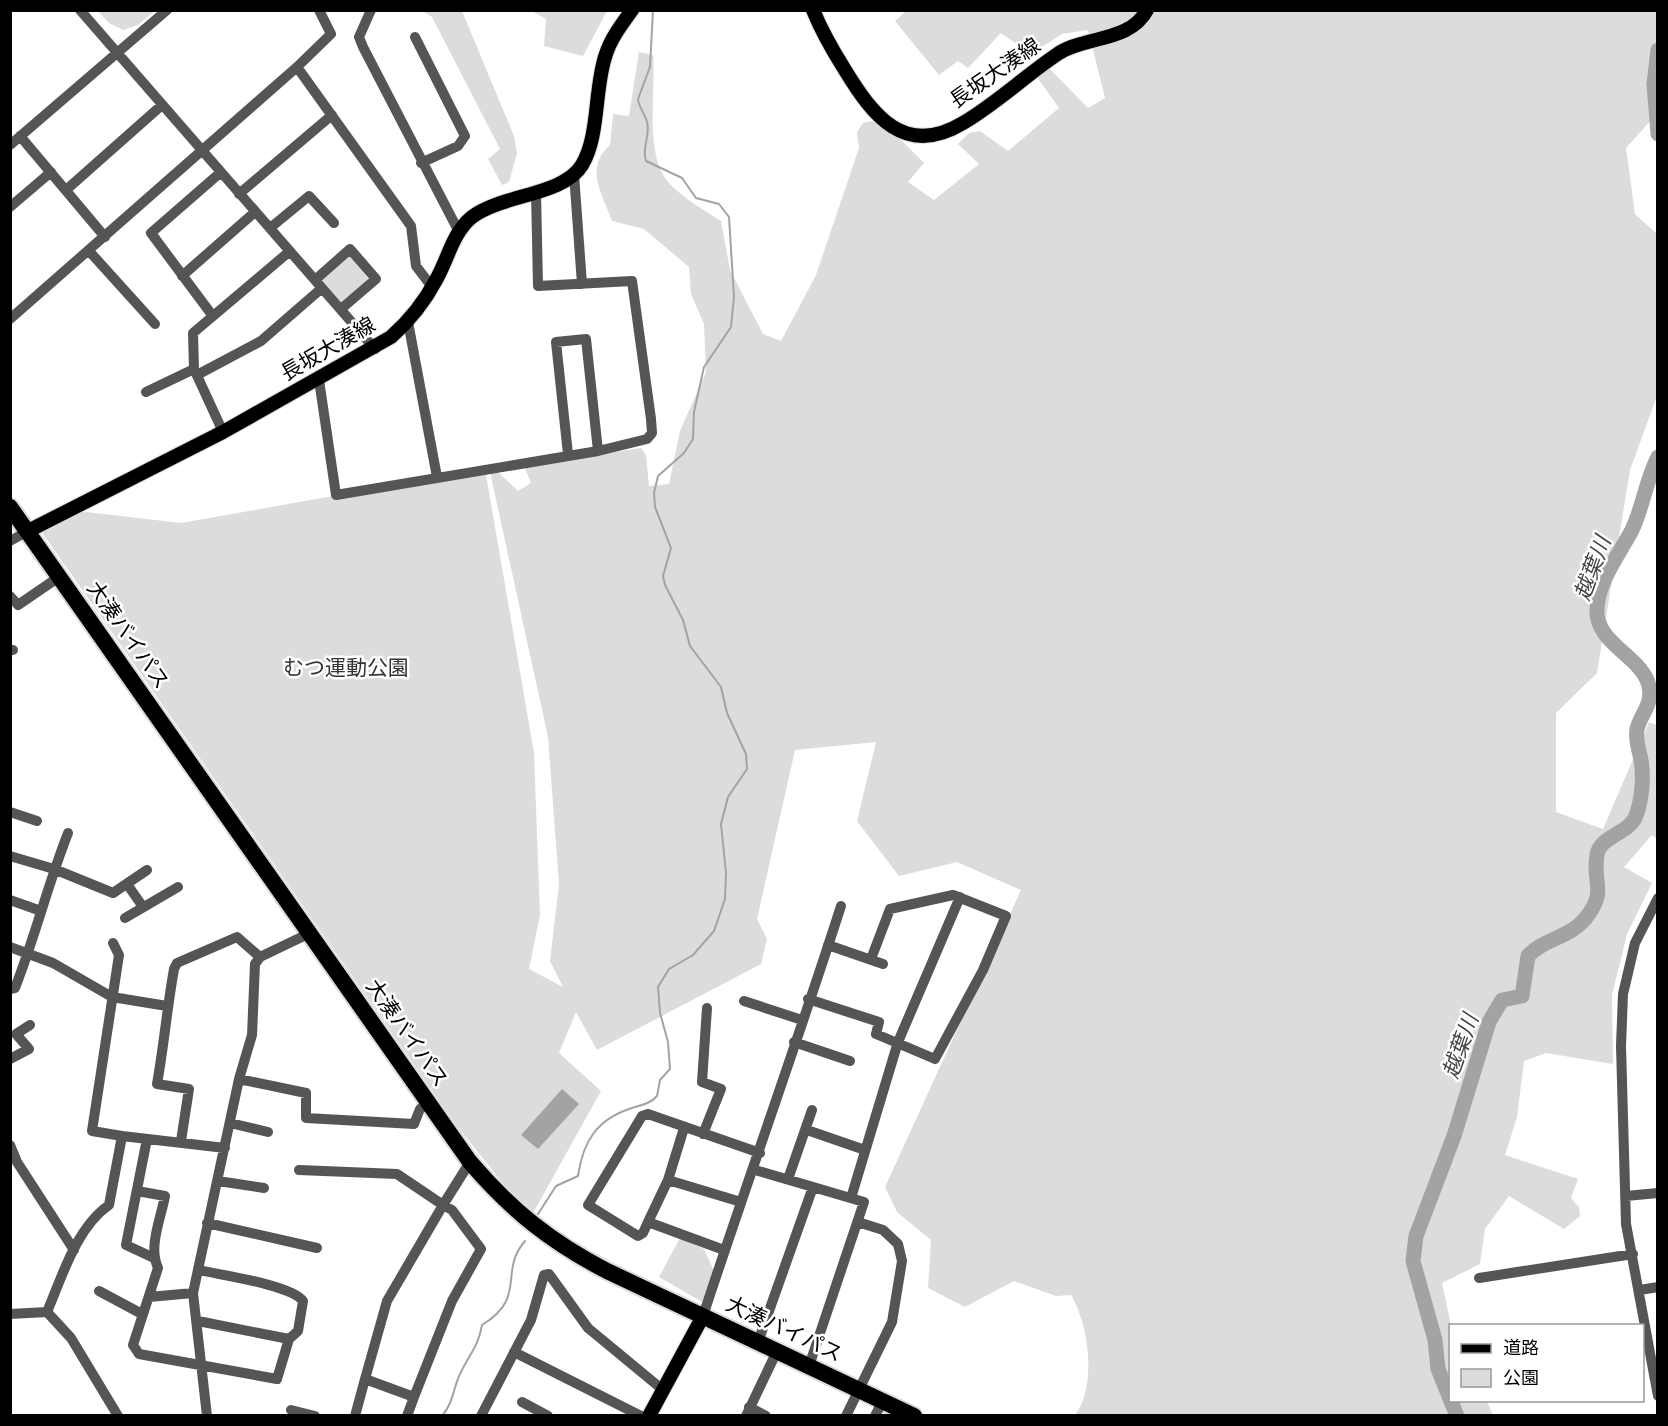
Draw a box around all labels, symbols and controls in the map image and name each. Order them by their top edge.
street label: 長坂大湊線 [945,32,1045,113]
street label: 長坂大湊線 [276,311,379,386]
water label: 越葉川 [1569,531,1616,603]
street label: 大湊バイパス [82,576,175,693]
park label: むつ運動公園 [283,655,409,680]
street label: 大湊バイパス [361,974,454,1091]
water label: 越葉川 [1438,1009,1484,1081]
street label: 大湊バイパス [722,1291,846,1366]
legend [1449,1324,1644,1402]
text: 道路 [1503,1337,1539,1358]
text: 公園 [1503,1367,1539,1388]

